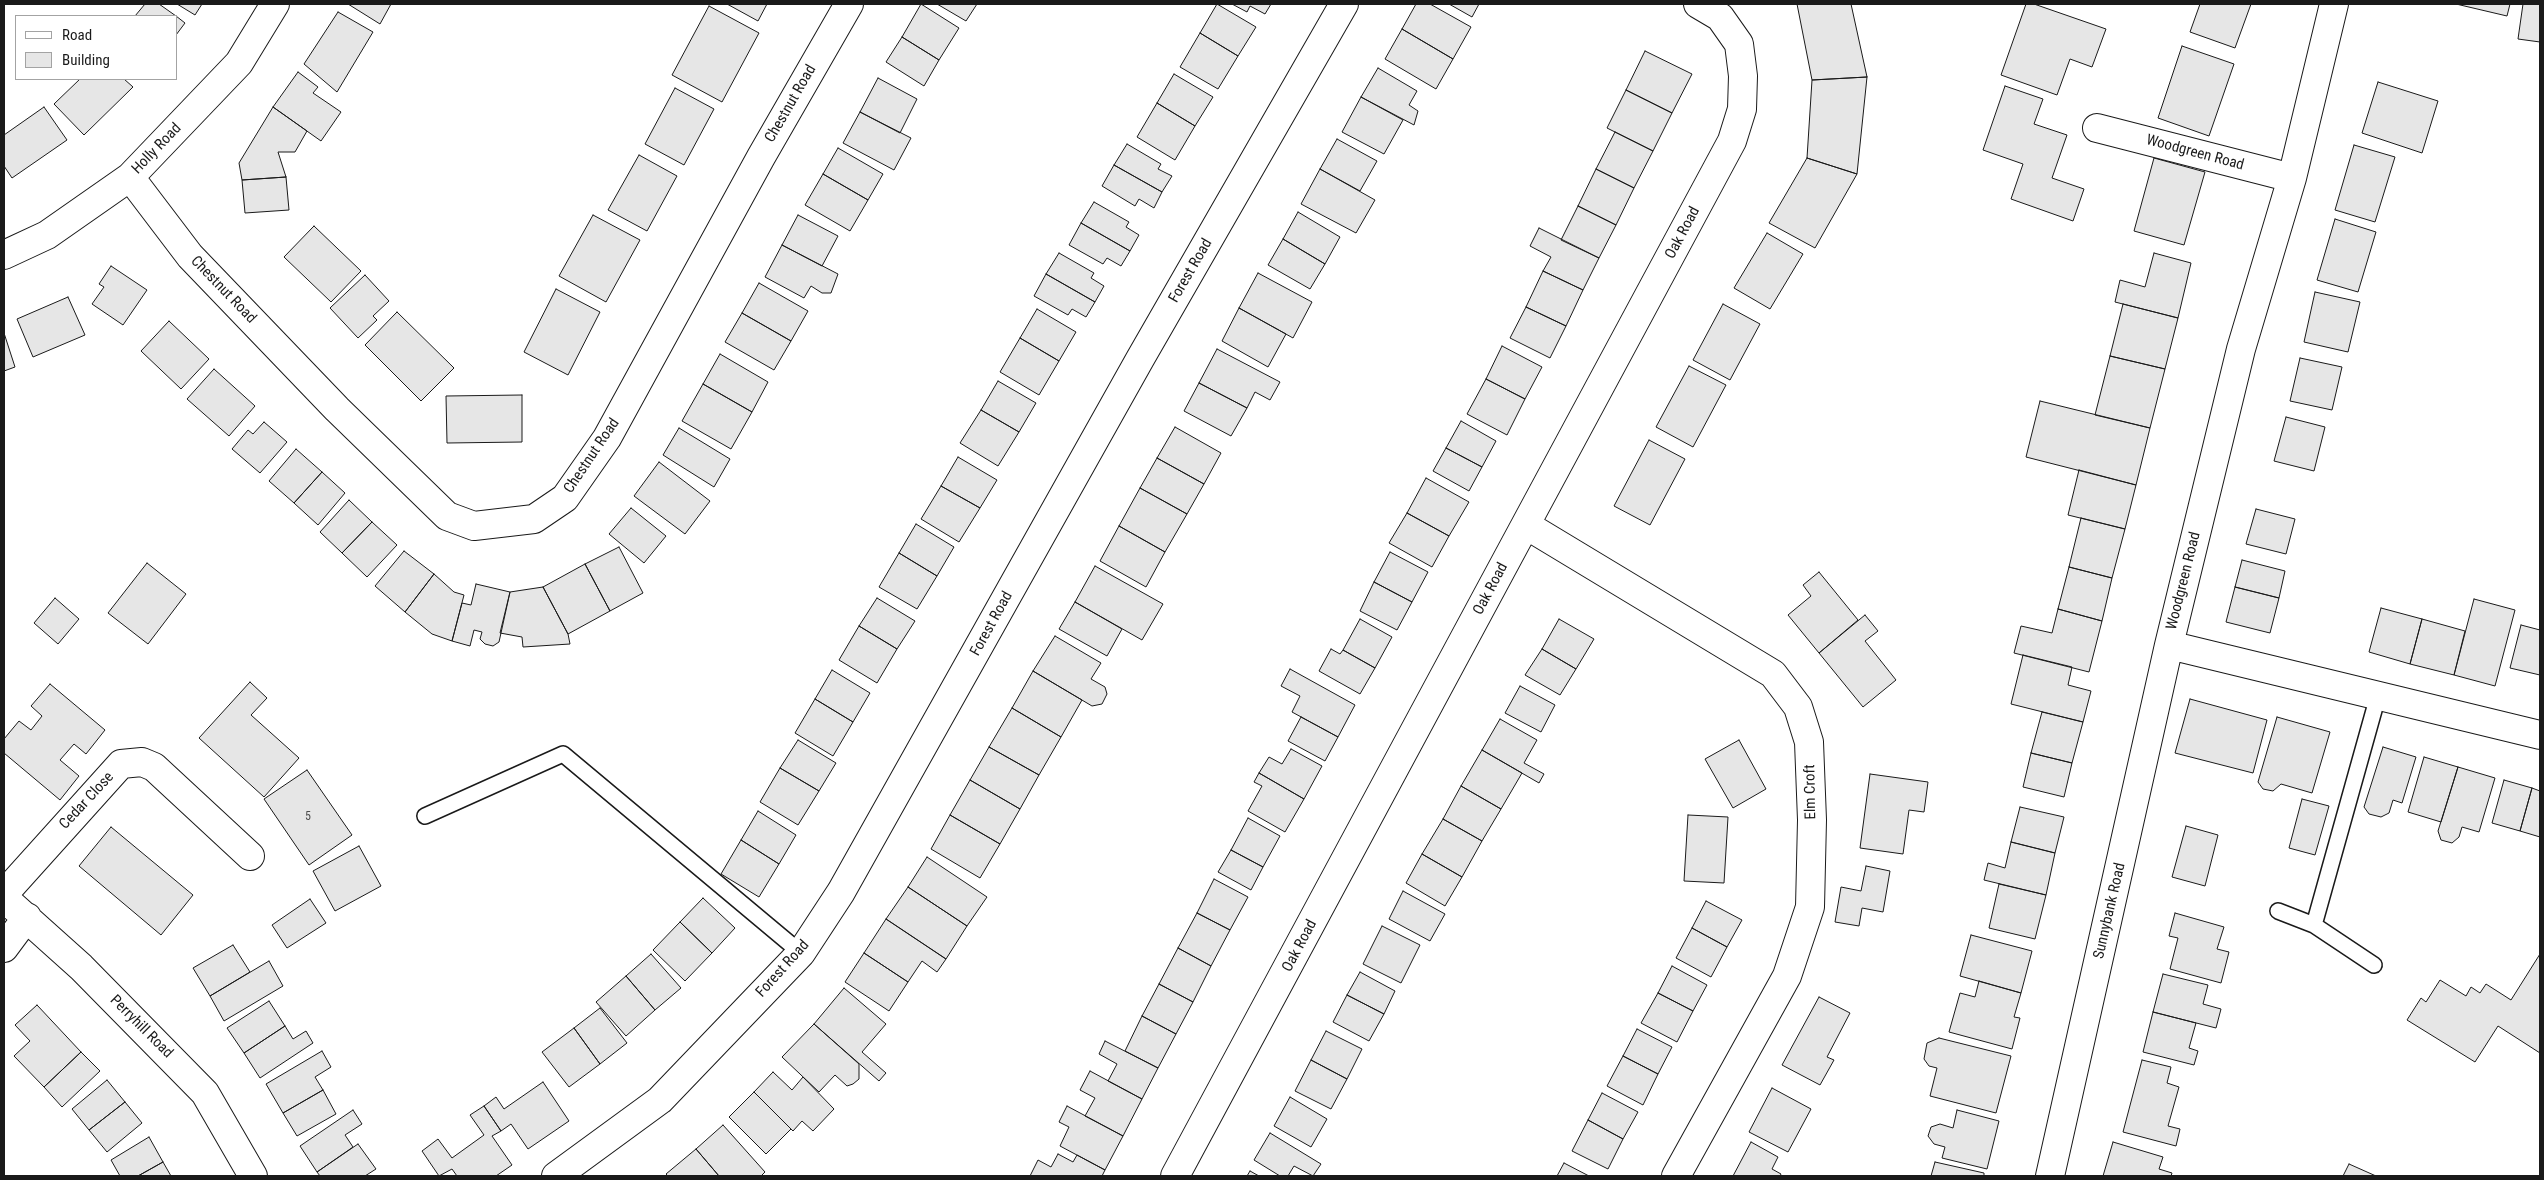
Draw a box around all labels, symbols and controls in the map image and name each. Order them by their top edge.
legend [15,15,178,80]
text: Road [62,26,92,44]
text: Building [62,51,110,69]
street label: Chestnut Road [762,62,820,146]
street label: Holly Road [128,120,186,178]
street label: Woodgreen Road [2144,131,2246,175]
street label: Oak Road [1662,204,1704,262]
street label: Forest Road [1165,236,1217,306]
street label: Chestnut Road [186,253,260,327]
street label: Chestnut Road [560,415,624,497]
street label: Woodgreen Road [2163,530,2205,632]
street label: Oak Road [1470,560,1512,618]
street label: Forest Road [967,589,1017,659]
street label: Elm Croft [1802,764,1820,820]
street label: Cedar Close [56,769,118,833]
house number: 5 [305,810,311,824]
street label: Sunnybank Road [2090,861,2130,961]
street label: Oak Road [1279,917,1321,975]
street label: Forest Road [753,937,813,1001]
street label: Perryhill Road [106,992,176,1062]

